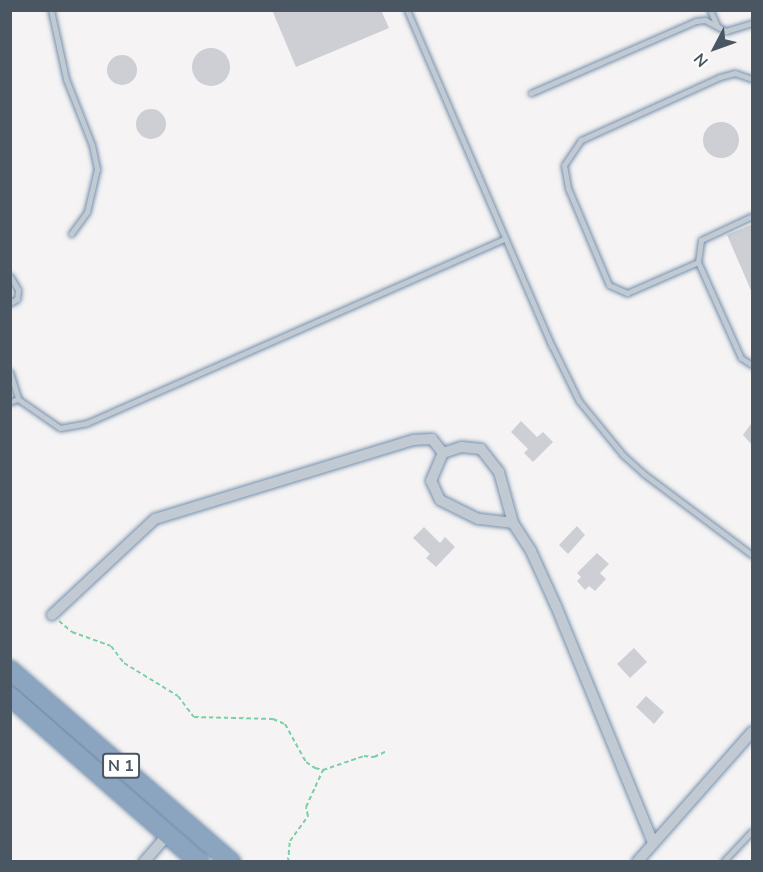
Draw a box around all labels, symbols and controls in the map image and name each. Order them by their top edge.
north arrow [685,18,745,78]
text: N [689,48,714,72]
road number: N 1 [102,753,140,779]

